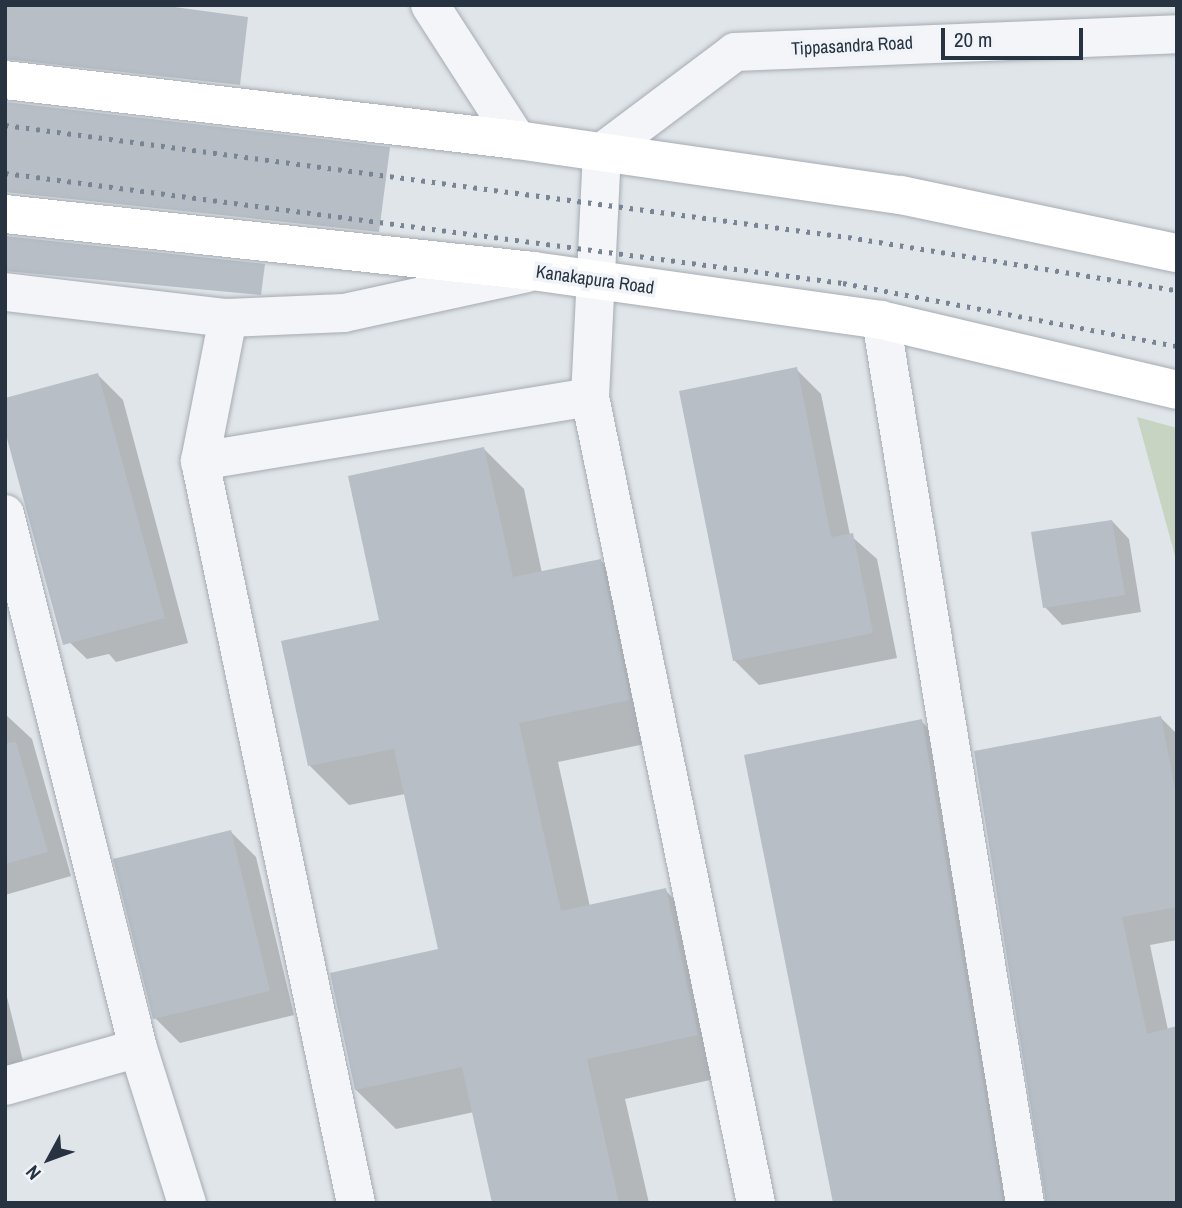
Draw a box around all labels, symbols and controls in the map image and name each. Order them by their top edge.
scale bar [944,14,1086,58]
text: 20 m [954,25,992,54]
street label: Tippasandra Road [791,32,913,60]
street label: Kanakapura Road [535,261,655,299]
north arrow [14,1124,84,1194]
text: N [20,1160,47,1186]

